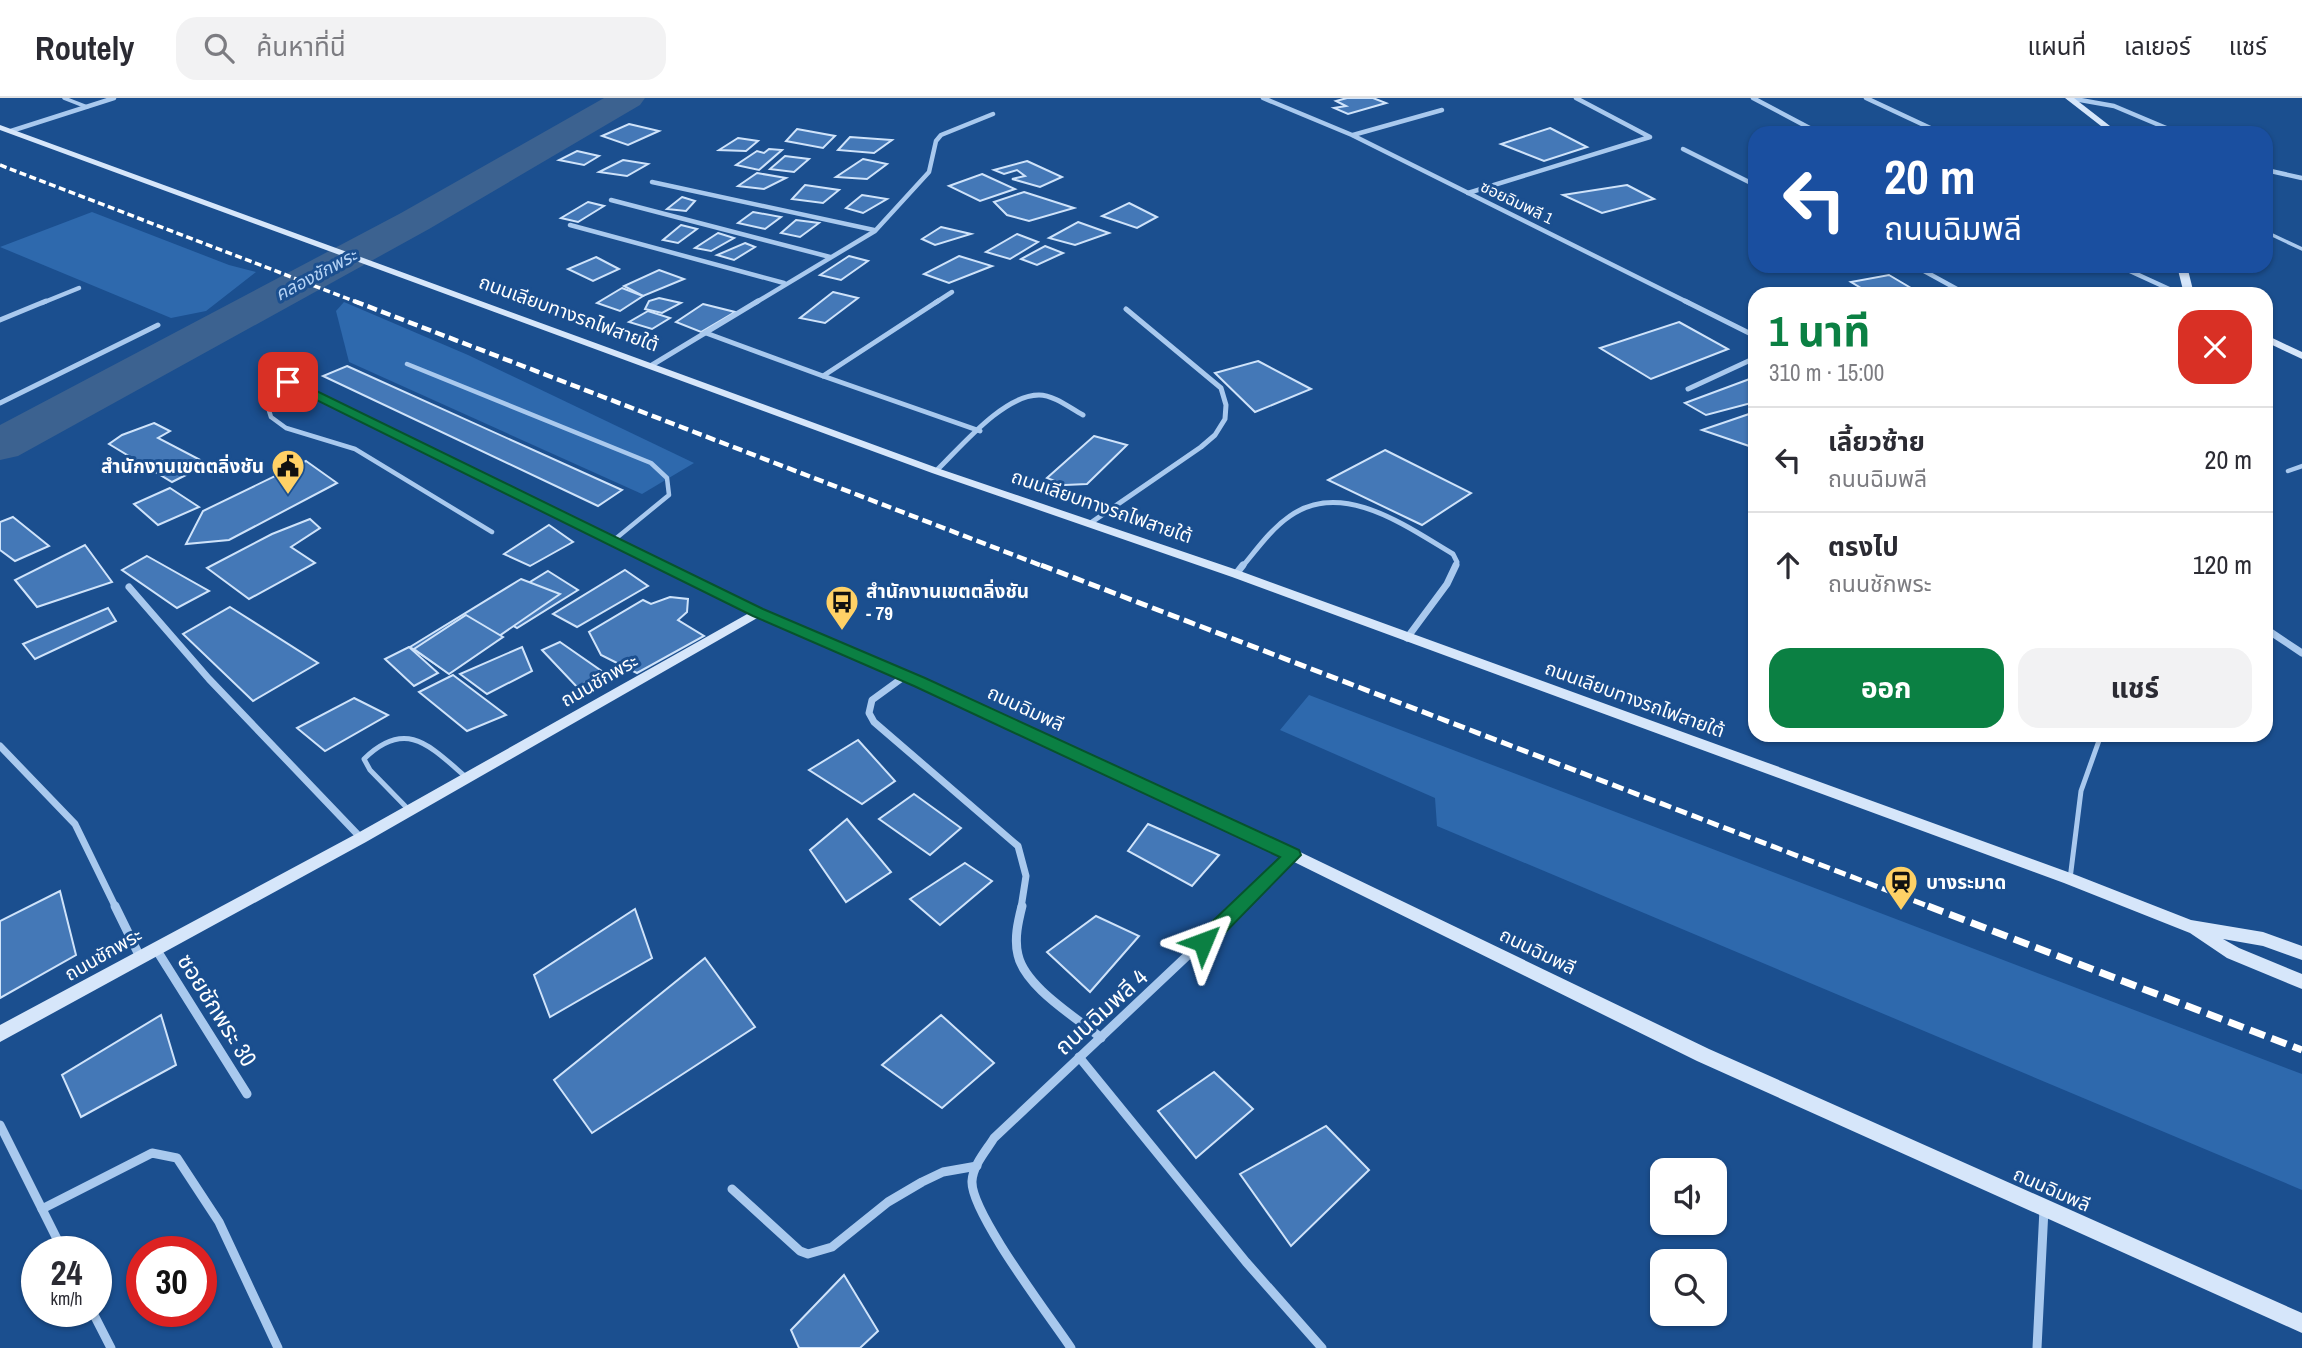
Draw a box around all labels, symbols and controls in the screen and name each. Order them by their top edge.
search box [176,17,666,80]
text: Routely [35,26,134,70]
icon: search [200,29,238,67]
text: ค้นหาที่นี่ [256,29,346,64]
text: แผนที่ [2028,30,2086,62]
text: เลเยอร์ [2124,30,2191,62]
text: แชร์ [2229,30,2267,62]
text: 20 m [1884,143,1976,209]
icon: left [1769,154,1860,245]
street label: ซอยฉิมพลี 1 [1477,175,1558,229]
text: ถนนฉิมพลี [1884,207,2022,250]
water label: คลองชักพระ [270,242,363,307]
street label: ถนนเลียบทางรถไฟสายใต้ [475,268,663,358]
text: 1 นาที [1769,303,1870,359]
button: close [2178,310,2252,384]
pin [258,352,318,412]
text: 310 m · 15:00 [1769,357,1884,388]
icon: arrive [269,363,307,401]
text: เลี้ยวซ้าย [1828,424,1925,459]
icon: left [1769,441,1807,479]
text: 20 m [2205,442,2252,477]
public building icon: สำนักงานเขตตลิ่งชัน [269,447,307,496]
place label: สำนักงานเขตตลิ่งชัน [101,453,264,479]
street label: ถนนเลียบทางรถไฟสายใต้ [1008,463,1196,549]
text: ถนนฉิมพลี [1828,463,1927,494]
text: ตรงไป [1828,529,1899,564]
icon: ahead [1769,546,1807,584]
text: 120 m [2193,547,2252,582]
text: ถนนชักพระ [1828,568,1931,599]
place label: สำนักงานเขตตลิ่งชัน - 79 [866,578,1029,626]
bus stop icon: สำนักงานเขตตลิ่งชัน - 79 [823,583,861,632]
street label: ถนนชักพระ [555,647,643,713]
button: ออก [1769,648,2004,728]
button: แชร์ [2018,648,2252,728]
street label: ถนนเลียบทางรถไฟสายใต้ [1541,654,1729,744]
street label: ถนนฉิมพลี [983,679,1069,737]
station icon: บางระมาด [1882,863,1920,912]
place label: บางระมาด [1926,869,2006,895]
position arrow [1166,905,1240,979]
street label: ถนนชักพระ [59,921,147,987]
street label: ถนนฉิมพลี [1495,921,1581,981]
street label: ซอยชักพระ 30 [171,948,264,1072]
street label: ถนนฉิมพลี 4 [1048,961,1154,1062]
map controls [1650,1158,1727,1326]
button: sound [1650,1158,1727,1235]
street label: ถนนฉิมพลี [2009,1160,2095,1218]
speed limit sign: 30 [126,1236,217,1327]
text: 24 [51,1249,82,1296]
button: search [1650,1249,1727,1326]
text: km/h [51,1286,83,1311]

